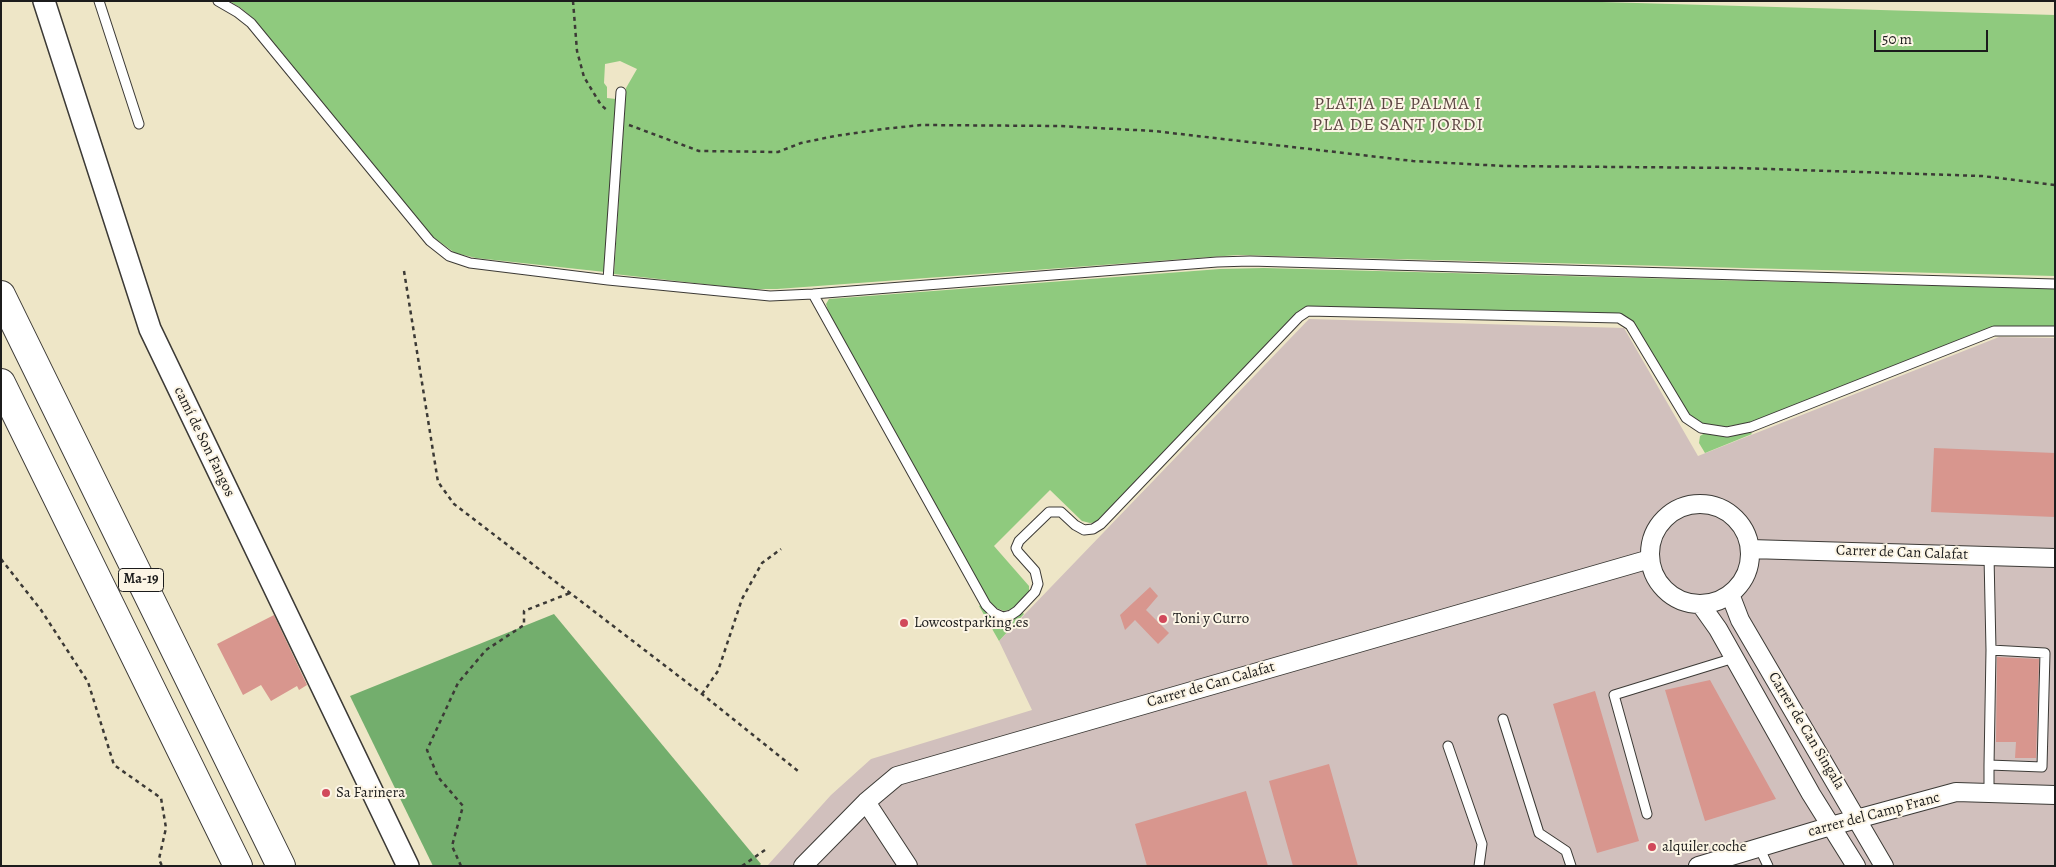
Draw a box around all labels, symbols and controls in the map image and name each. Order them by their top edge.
scale bar [1876,20,1990,52]
text: 50 m [1882,29,1912,49]
district label: PLATJA DE PALMA I PLA DE SANT JORDI [1310,94,1486,136]
street label: camí de Son Fangos [170,384,238,500]
street label: Carrer de Can Calafat [1836,542,1968,564]
road number: Ma-19 [118,568,164,592]
place label: Toni y Curro [1173,610,1249,628]
marker: Toni y Curro [1157,613,1169,625]
place label: Lowcostparking.es [914,614,1029,632]
marker: Lowcostparking.es [898,617,910,629]
street label: Carrer de Can Calafat [1145,658,1277,712]
street label: Carrer de Can Singala [1764,669,1848,793]
place label: Sa Farinera [336,784,405,802]
marker: Sa Farinera [320,787,332,799]
street label: carrer del Camp Franc [1806,789,1942,841]
place label: alquiler coche [1662,838,1747,856]
marker: alquiler coche [1646,841,1658,853]

